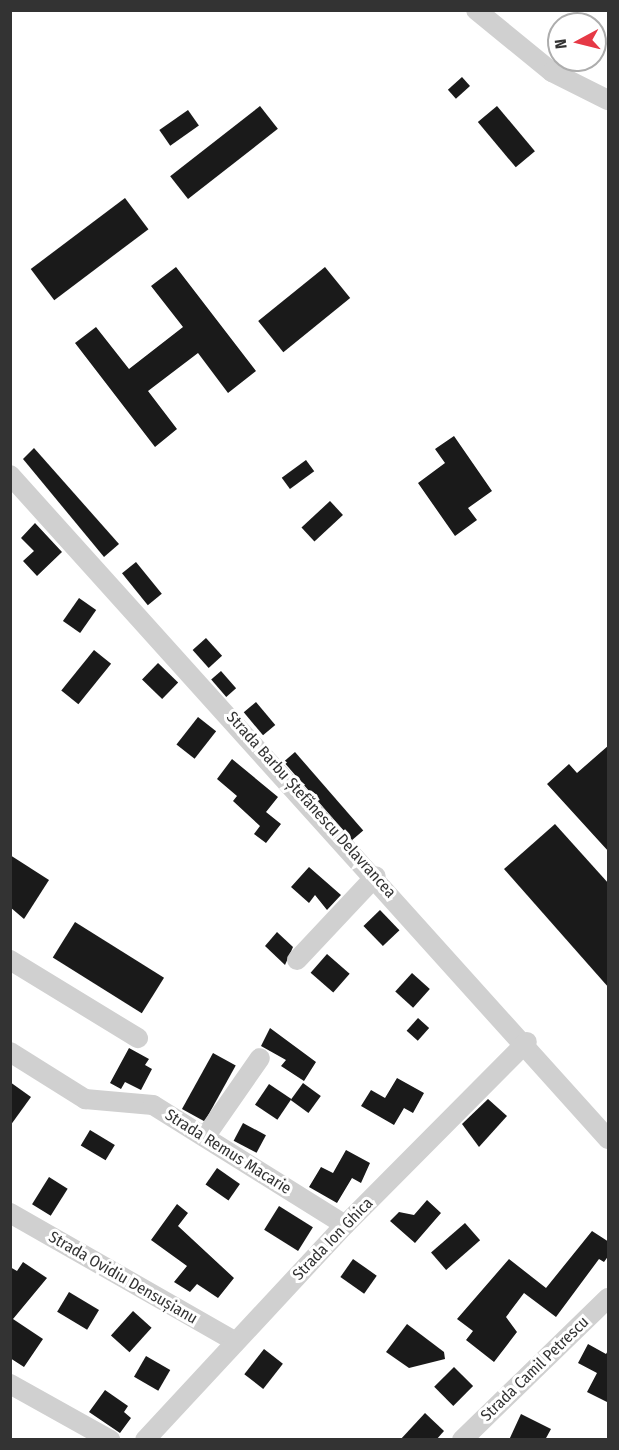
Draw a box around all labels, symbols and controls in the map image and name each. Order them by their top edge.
north arrow [547,12,607,72]
text: N [551,38,571,50]
street label: Strada Barbu Ștefănescu Delavrancea [222,708,400,902]
street label: Strada Remus Macarie [161,1105,295,1199]
street label: Strada Ion Ghica [289,1194,377,1284]
street label: Strada Ovidiu Densușianu [45,1228,201,1328]
street label: Strada Camil Petrescu [477,1313,593,1425]

